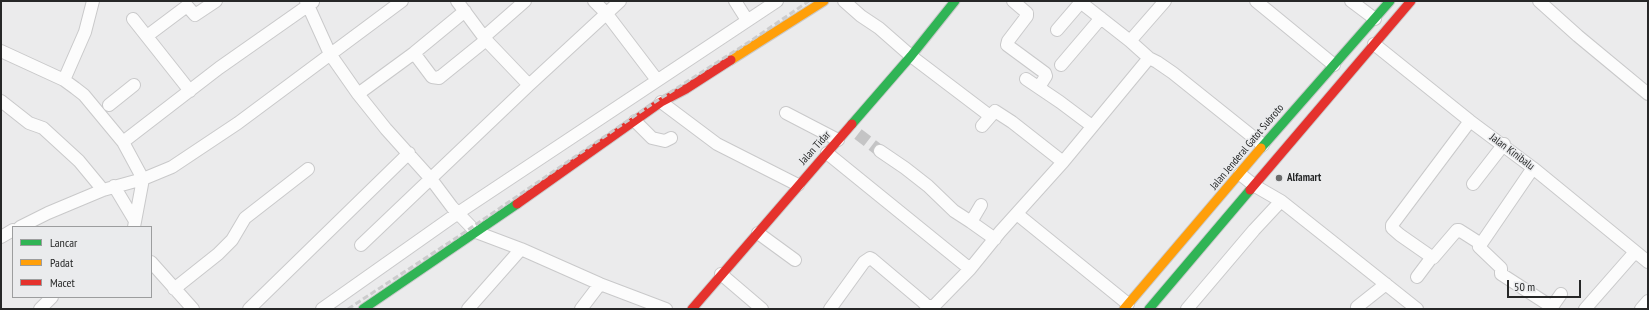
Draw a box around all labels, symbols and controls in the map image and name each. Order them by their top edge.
street label: Jalan Jenderal Gatot Subroto [1207,102,1287,192]
street label: Jalan Tidar [796,128,834,168]
street label: Jalan Kinibalu [1487,131,1537,173]
place label: Alfamart [1287,171,1321,185]
marker: Alfamart [1274,173,1284,183]
legend [12,226,152,298]
text: Lancar [50,235,77,250]
text: Padat [50,255,73,270]
scale bar [1509,272,1583,298]
text: Macet [50,275,75,290]
text: 50 m [1514,279,1535,294]

